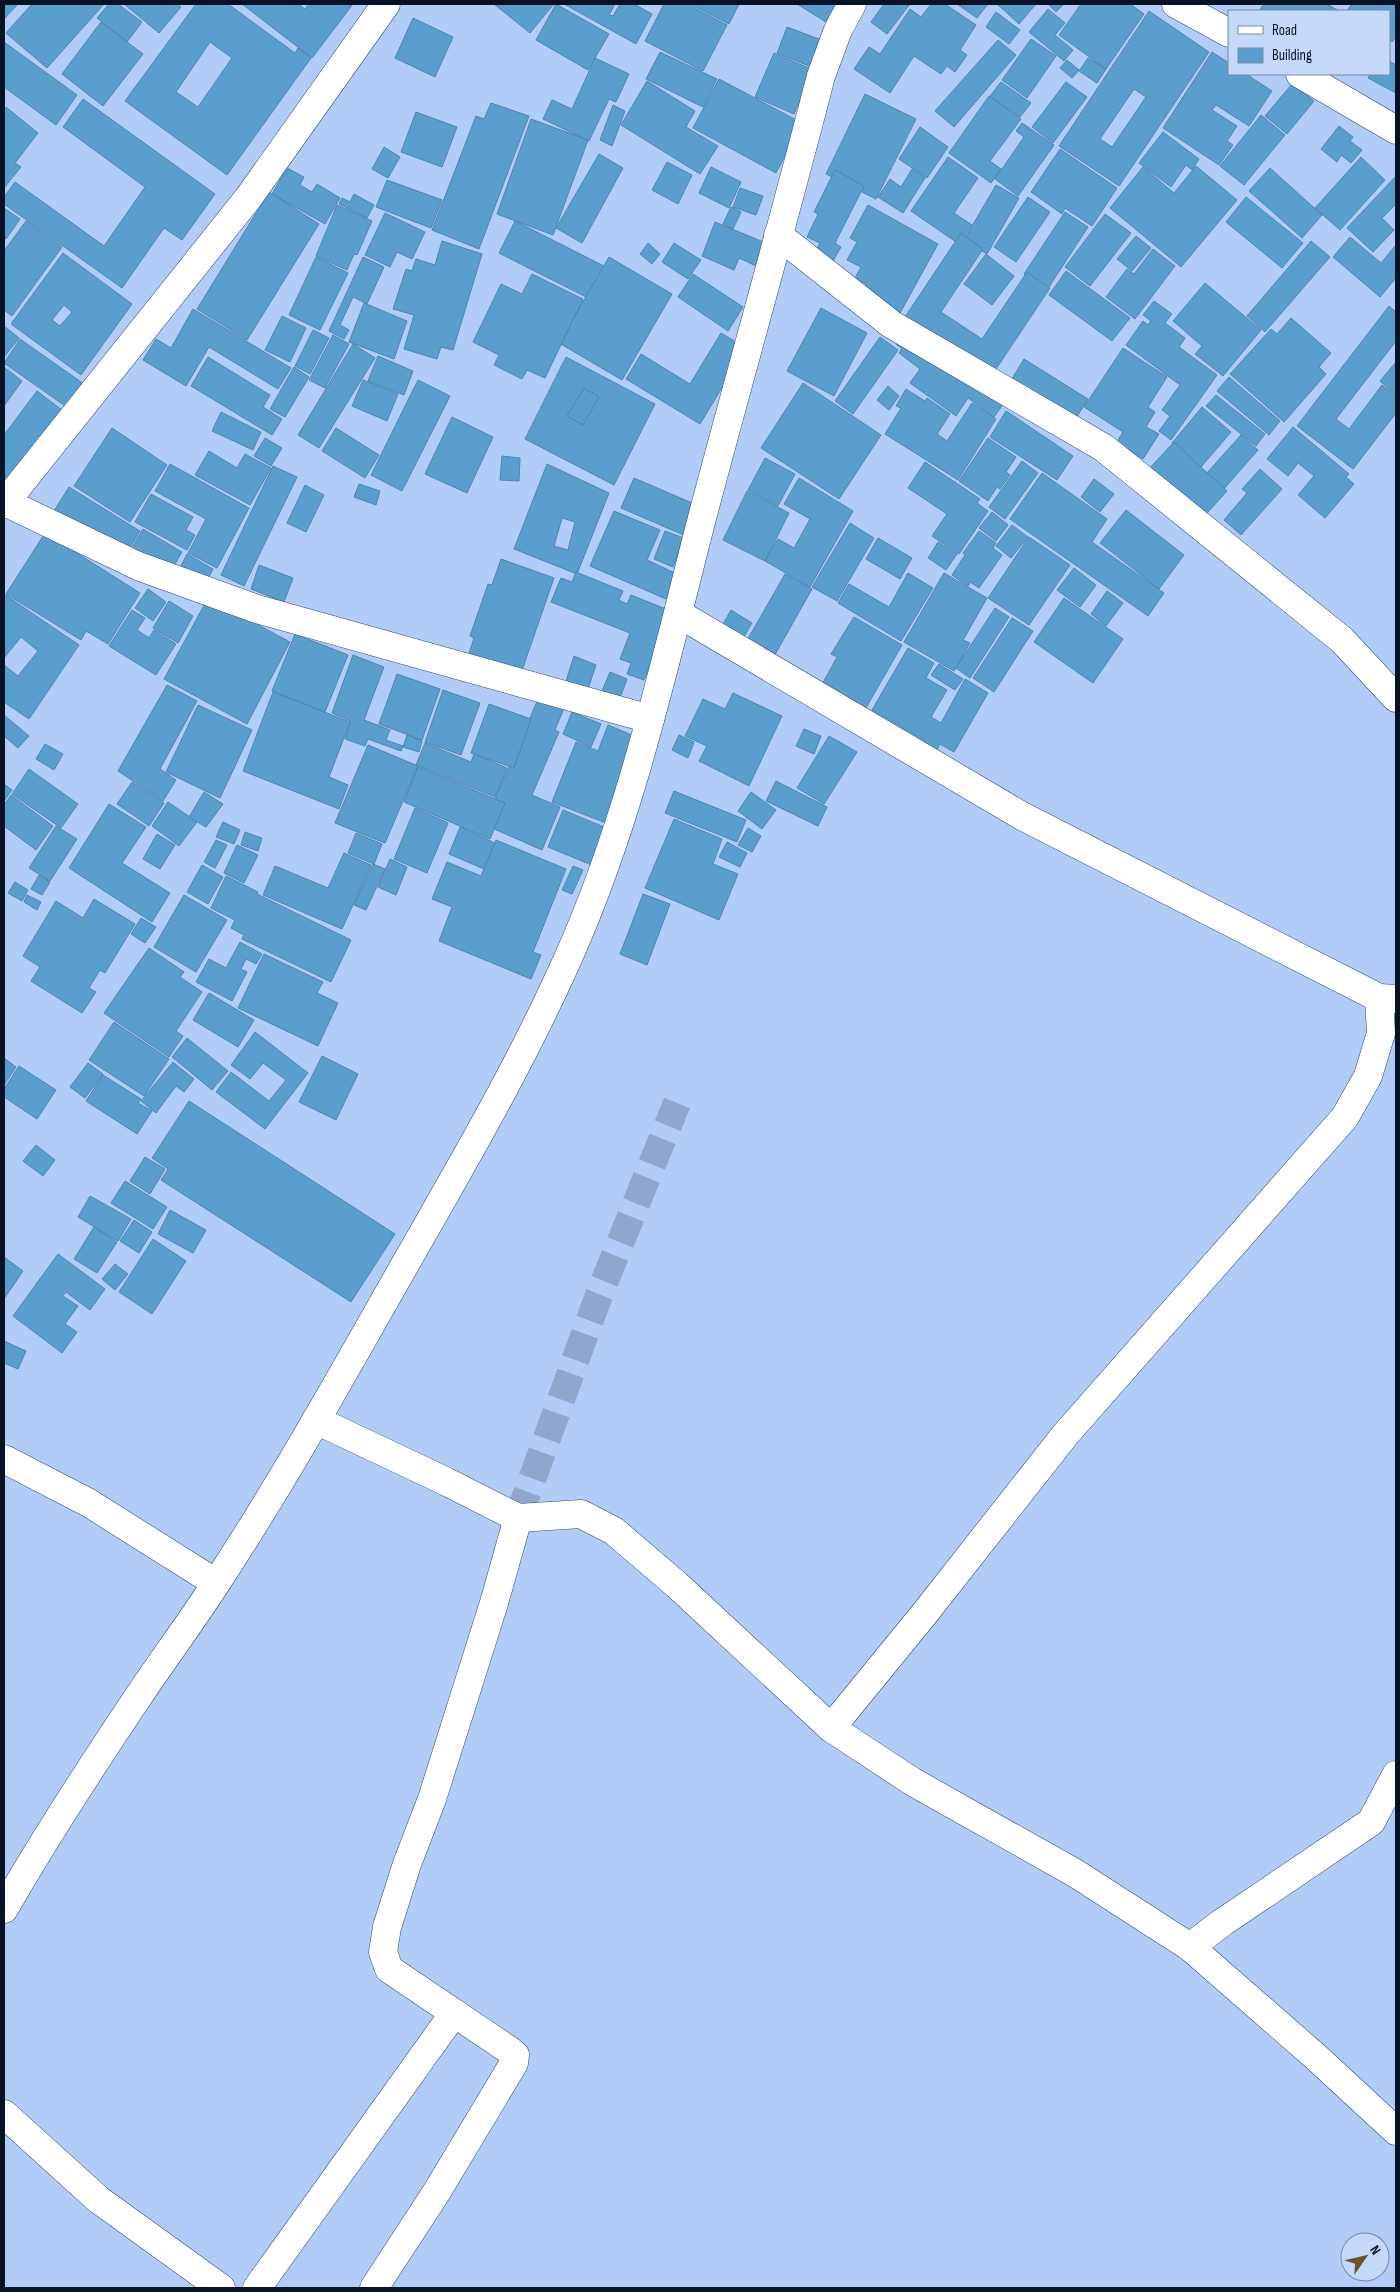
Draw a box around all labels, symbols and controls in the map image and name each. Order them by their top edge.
legend [1228,10,1390,75]
text: Road [1272,21,1297,40]
text: Building [1272,46,1312,65]
north arrow [1340,2232,1390,2282]
text: N [1366,2242,1385,2258]

